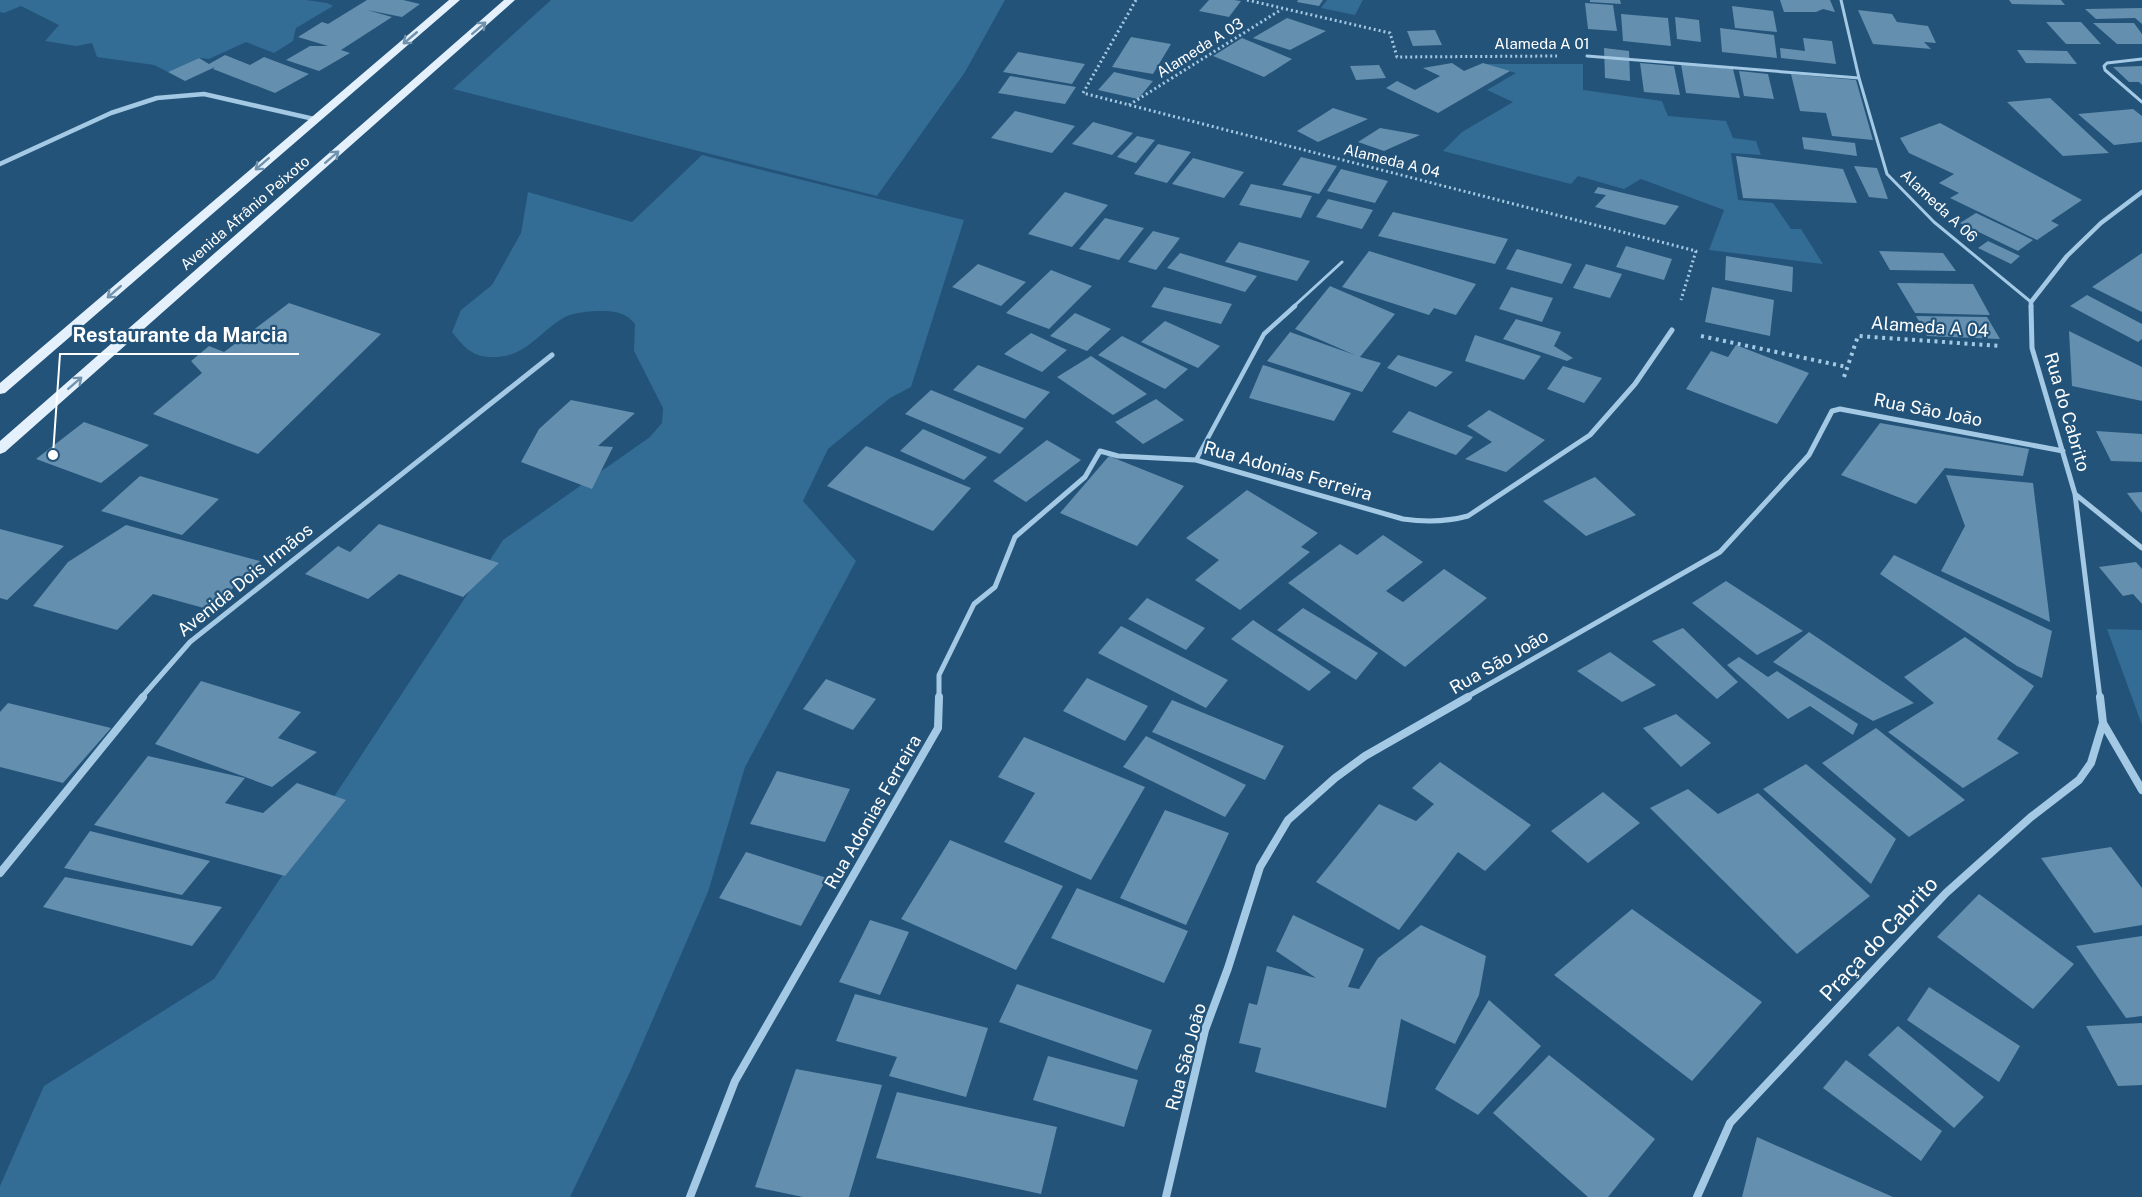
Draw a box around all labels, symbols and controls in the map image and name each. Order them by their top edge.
street label: Alameda A 03 [1153,14,1246,81]
one-way arrow [471,21,486,35]
one-way arrow [402,31,418,44]
street label: Alameda A 01 [1494,35,1590,52]
street label: Alameda A 04 [1342,140,1442,181]
one-way arrow [324,150,339,164]
street label: Avenida Afrânio Peixoto [177,152,313,273]
one-way arrow [255,157,270,171]
street label: Alameda A 06 [1898,166,1981,245]
one-way arrow [106,285,122,298]
street label: Alameda A 04 [1870,312,1990,341]
callout: Restaurante da Marcia [60,316,299,354]
text: Restaurante da Marcia [72,323,288,347]
street label: Rua do Cabrito [2040,350,2095,474]
one-way arrow [68,376,83,390]
street label: Rua São João [1872,389,1984,430]
street label: Rua Adonias Ferreira [1201,436,1375,505]
street label: Avenida Dois Irmãos [173,519,317,641]
street label: Rua São João [1446,625,1552,698]
street label: Rua Adonias Ferreira [820,731,925,893]
street label: Praça do Cabrito [1814,871,1943,1006]
street label: Rua São João [1161,1001,1210,1113]

